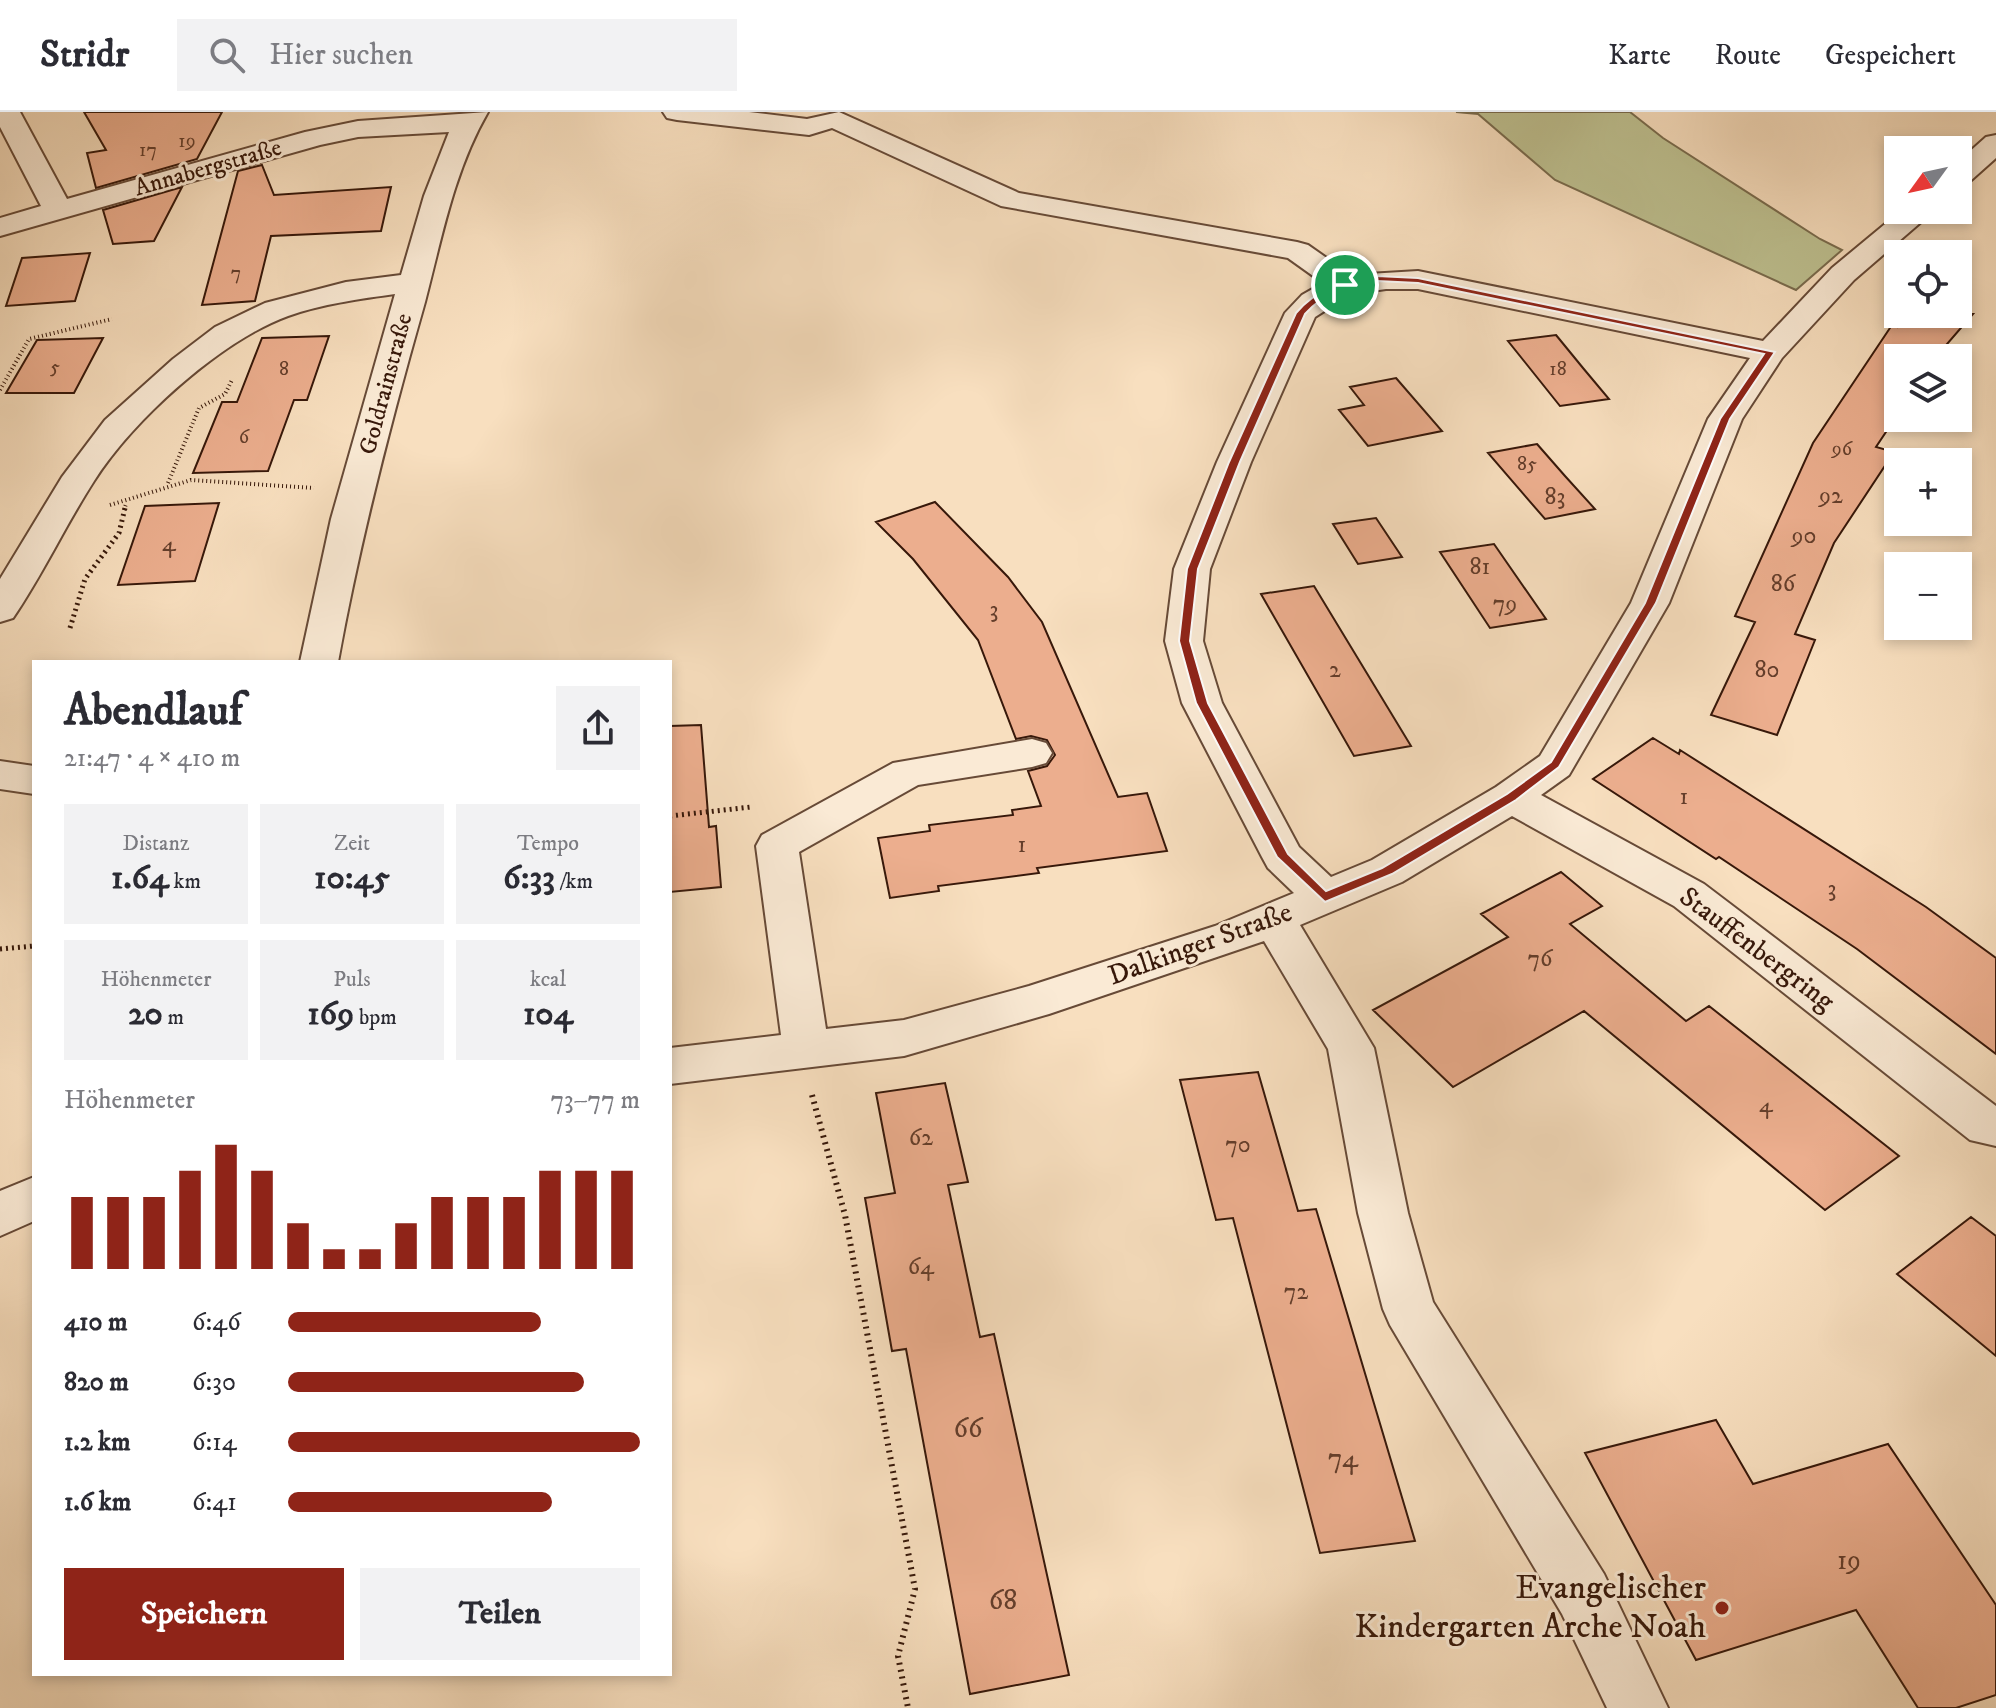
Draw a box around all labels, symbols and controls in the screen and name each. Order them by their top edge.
search box [177,19,737,91]
text: Stridr [40,31,129,79]
icon: search [205,33,249,77]
text: Hier suchen [269,37,413,74]
text: Karte [1608,38,1671,73]
text: Route [1715,38,1781,73]
text: Gespeichert [1825,38,1956,73]
house number: 19 [178,129,196,154]
street label: Annabergstraße [131,133,285,203]
north arrow [1884,136,1972,224]
map controls [1884,136,1972,640]
house number: 17 [139,138,157,163]
button: locate [1884,240,1972,328]
pin [1311,251,1379,319]
house number: 7 [231,261,241,286]
icon: arrive [1323,263,1367,307]
street label: Goldrainstraße [353,310,419,458]
button: layers [1884,344,1972,432]
house number: 5 [50,355,60,380]
house number: 8 [279,357,289,382]
house number: 18 [1549,357,1567,382]
house number: 6 [239,425,250,450]
house number: 96 [1831,437,1853,462]
button: + [1884,448,1972,536]
house number: 85 [1517,452,1537,477]
house number: 92 [1818,481,1843,511]
house number: 83 [1545,482,1565,512]
house number: 90 [1791,521,1816,551]
house number: 4 [162,529,177,559]
house number: 81 [1470,552,1490,582]
button: − [1884,552,1972,640]
house number: 86 [1771,569,1797,599]
house number: 79 [1493,589,1517,619]
house number: 3 [990,595,998,625]
house number: 2 [1329,655,1341,685]
house number: 80 [1755,655,1779,685]
text: Abendlauf [64,684,243,739]
button: share [556,686,640,770]
text: 21:47 · 4 × 410 m [64,742,240,775]
house number: 1 [1680,782,1688,812]
text: Distanz [123,830,189,857]
text: Zeit [334,830,370,857]
text: Tempo [517,830,579,857]
house number: 1 [1018,830,1026,860]
text: 1.64 [111,857,169,899]
text: 10:45 [314,857,390,899]
text: 6:33 [503,857,555,899]
text: km [169,868,201,895]
text: /km [555,868,593,895]
house number: 3 [1828,874,1836,904]
street label: Stauffenbergring [1672,879,1842,1019]
street label: Dalkinger Straße [1103,895,1297,993]
house number: 76 [1527,944,1554,974]
text: Höhenmeter [101,966,211,993]
text: Puls [333,966,371,993]
text: kcal [530,966,566,993]
text: 20 [128,993,163,1035]
text: 169 [307,993,354,1035]
text: 104 [523,993,573,1035]
text: m [163,1004,184,1031]
text: bpm [354,1004,397,1031]
text: Höhenmeter [64,1084,195,1117]
text: 73–77 m [550,1084,640,1117]
house number: 4 [1759,1090,1774,1120]
house number: 62 [909,1123,933,1153]
house number: 70 [1225,1130,1251,1160]
house number: 64 [908,1252,935,1282]
house number: 72 [1284,1277,1308,1307]
text: 410 m [64,1306,128,1339]
text: 6:46 [192,1306,241,1339]
text: 820 m [64,1366,129,1399]
text: 6:30 [192,1366,236,1399]
house number: 66 [953,1411,984,1446]
text: 1.2 km [64,1426,130,1459]
text: 6:14 [192,1426,237,1459]
house number: 74 [1328,1441,1359,1476]
text: 1.6 km [64,1486,131,1519]
text: 6:41 [192,1486,237,1519]
house number: 19 [1837,1543,1861,1578]
place label: Evangelischer Kindergarten Arche Noah [1354,1567,1706,1648]
button: Speichern [64,1568,344,1660]
button: Teilen [360,1568,640,1660]
house number: 68 [989,1583,1017,1618]
marker: Evangelischer Kindergarten Arche Noah [1713,1599,1731,1617]

